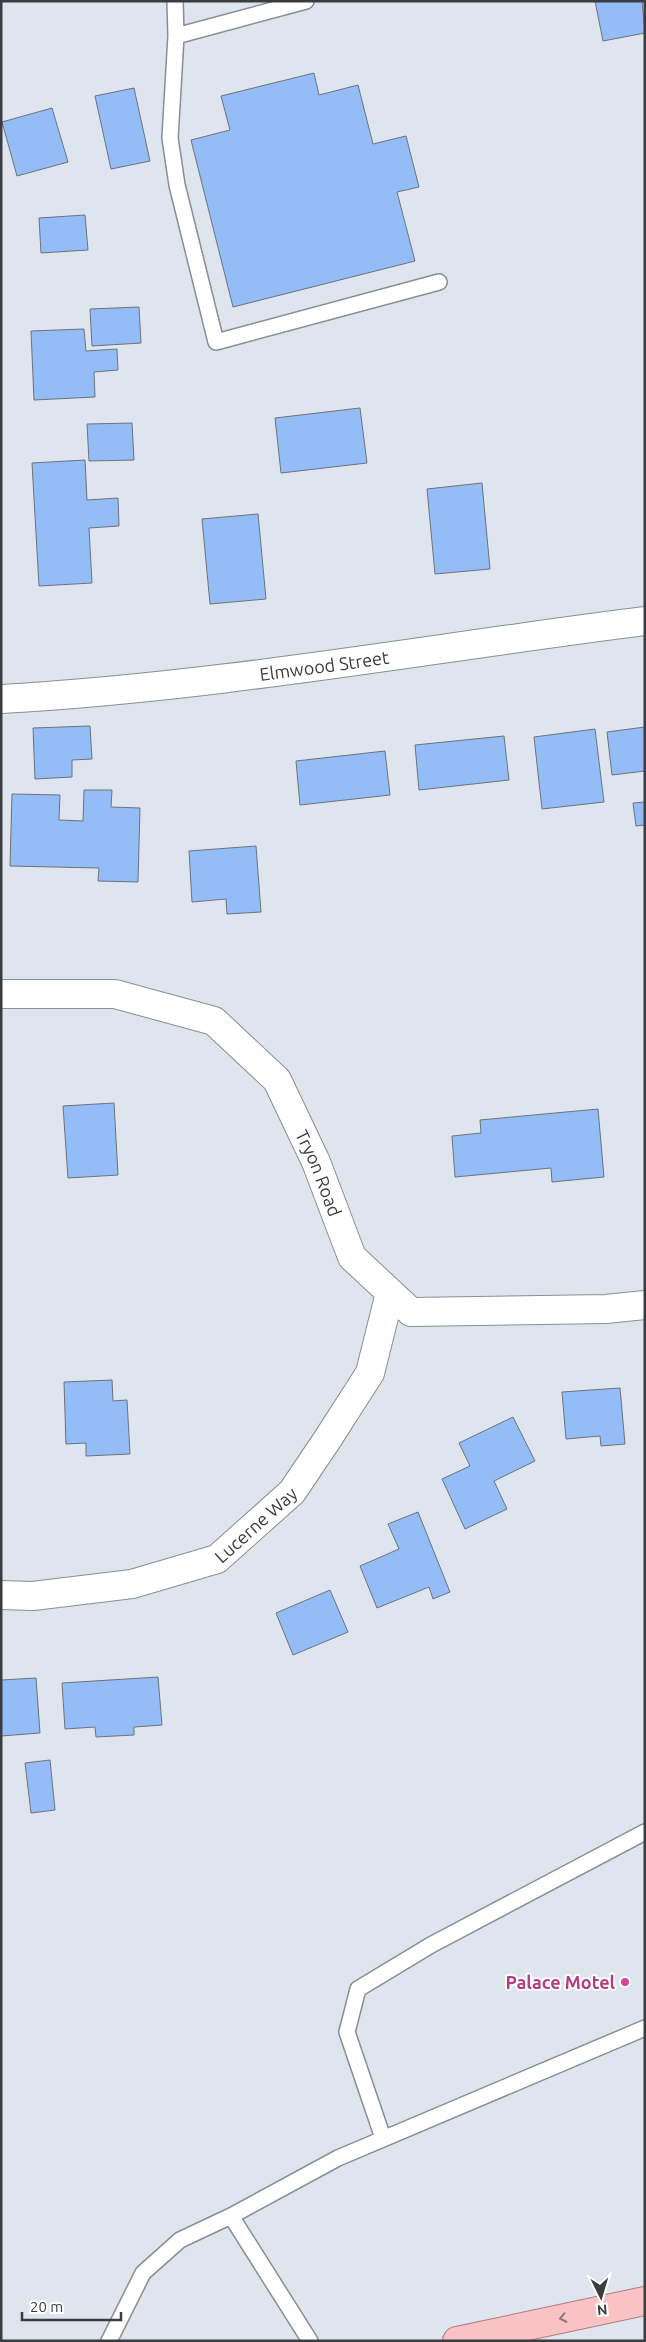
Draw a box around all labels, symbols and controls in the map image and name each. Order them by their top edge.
street label: Elmwood Street [258,647,390,684]
street label: Tryon Road [292,1126,346,1219]
street label: Lucerne Way [210,1483,301,1566]
place label: Palace Motel [505,1972,616,1992]
marker: Palace Motel [619,1976,631,1988]
north arrow [576,2272,626,2322]
scale bar [22,2290,121,2322]
text: 20 m [30,2298,63,2315]
text: N [596,2302,608,2318]
one-way arrow [558,2312,567,2323]

